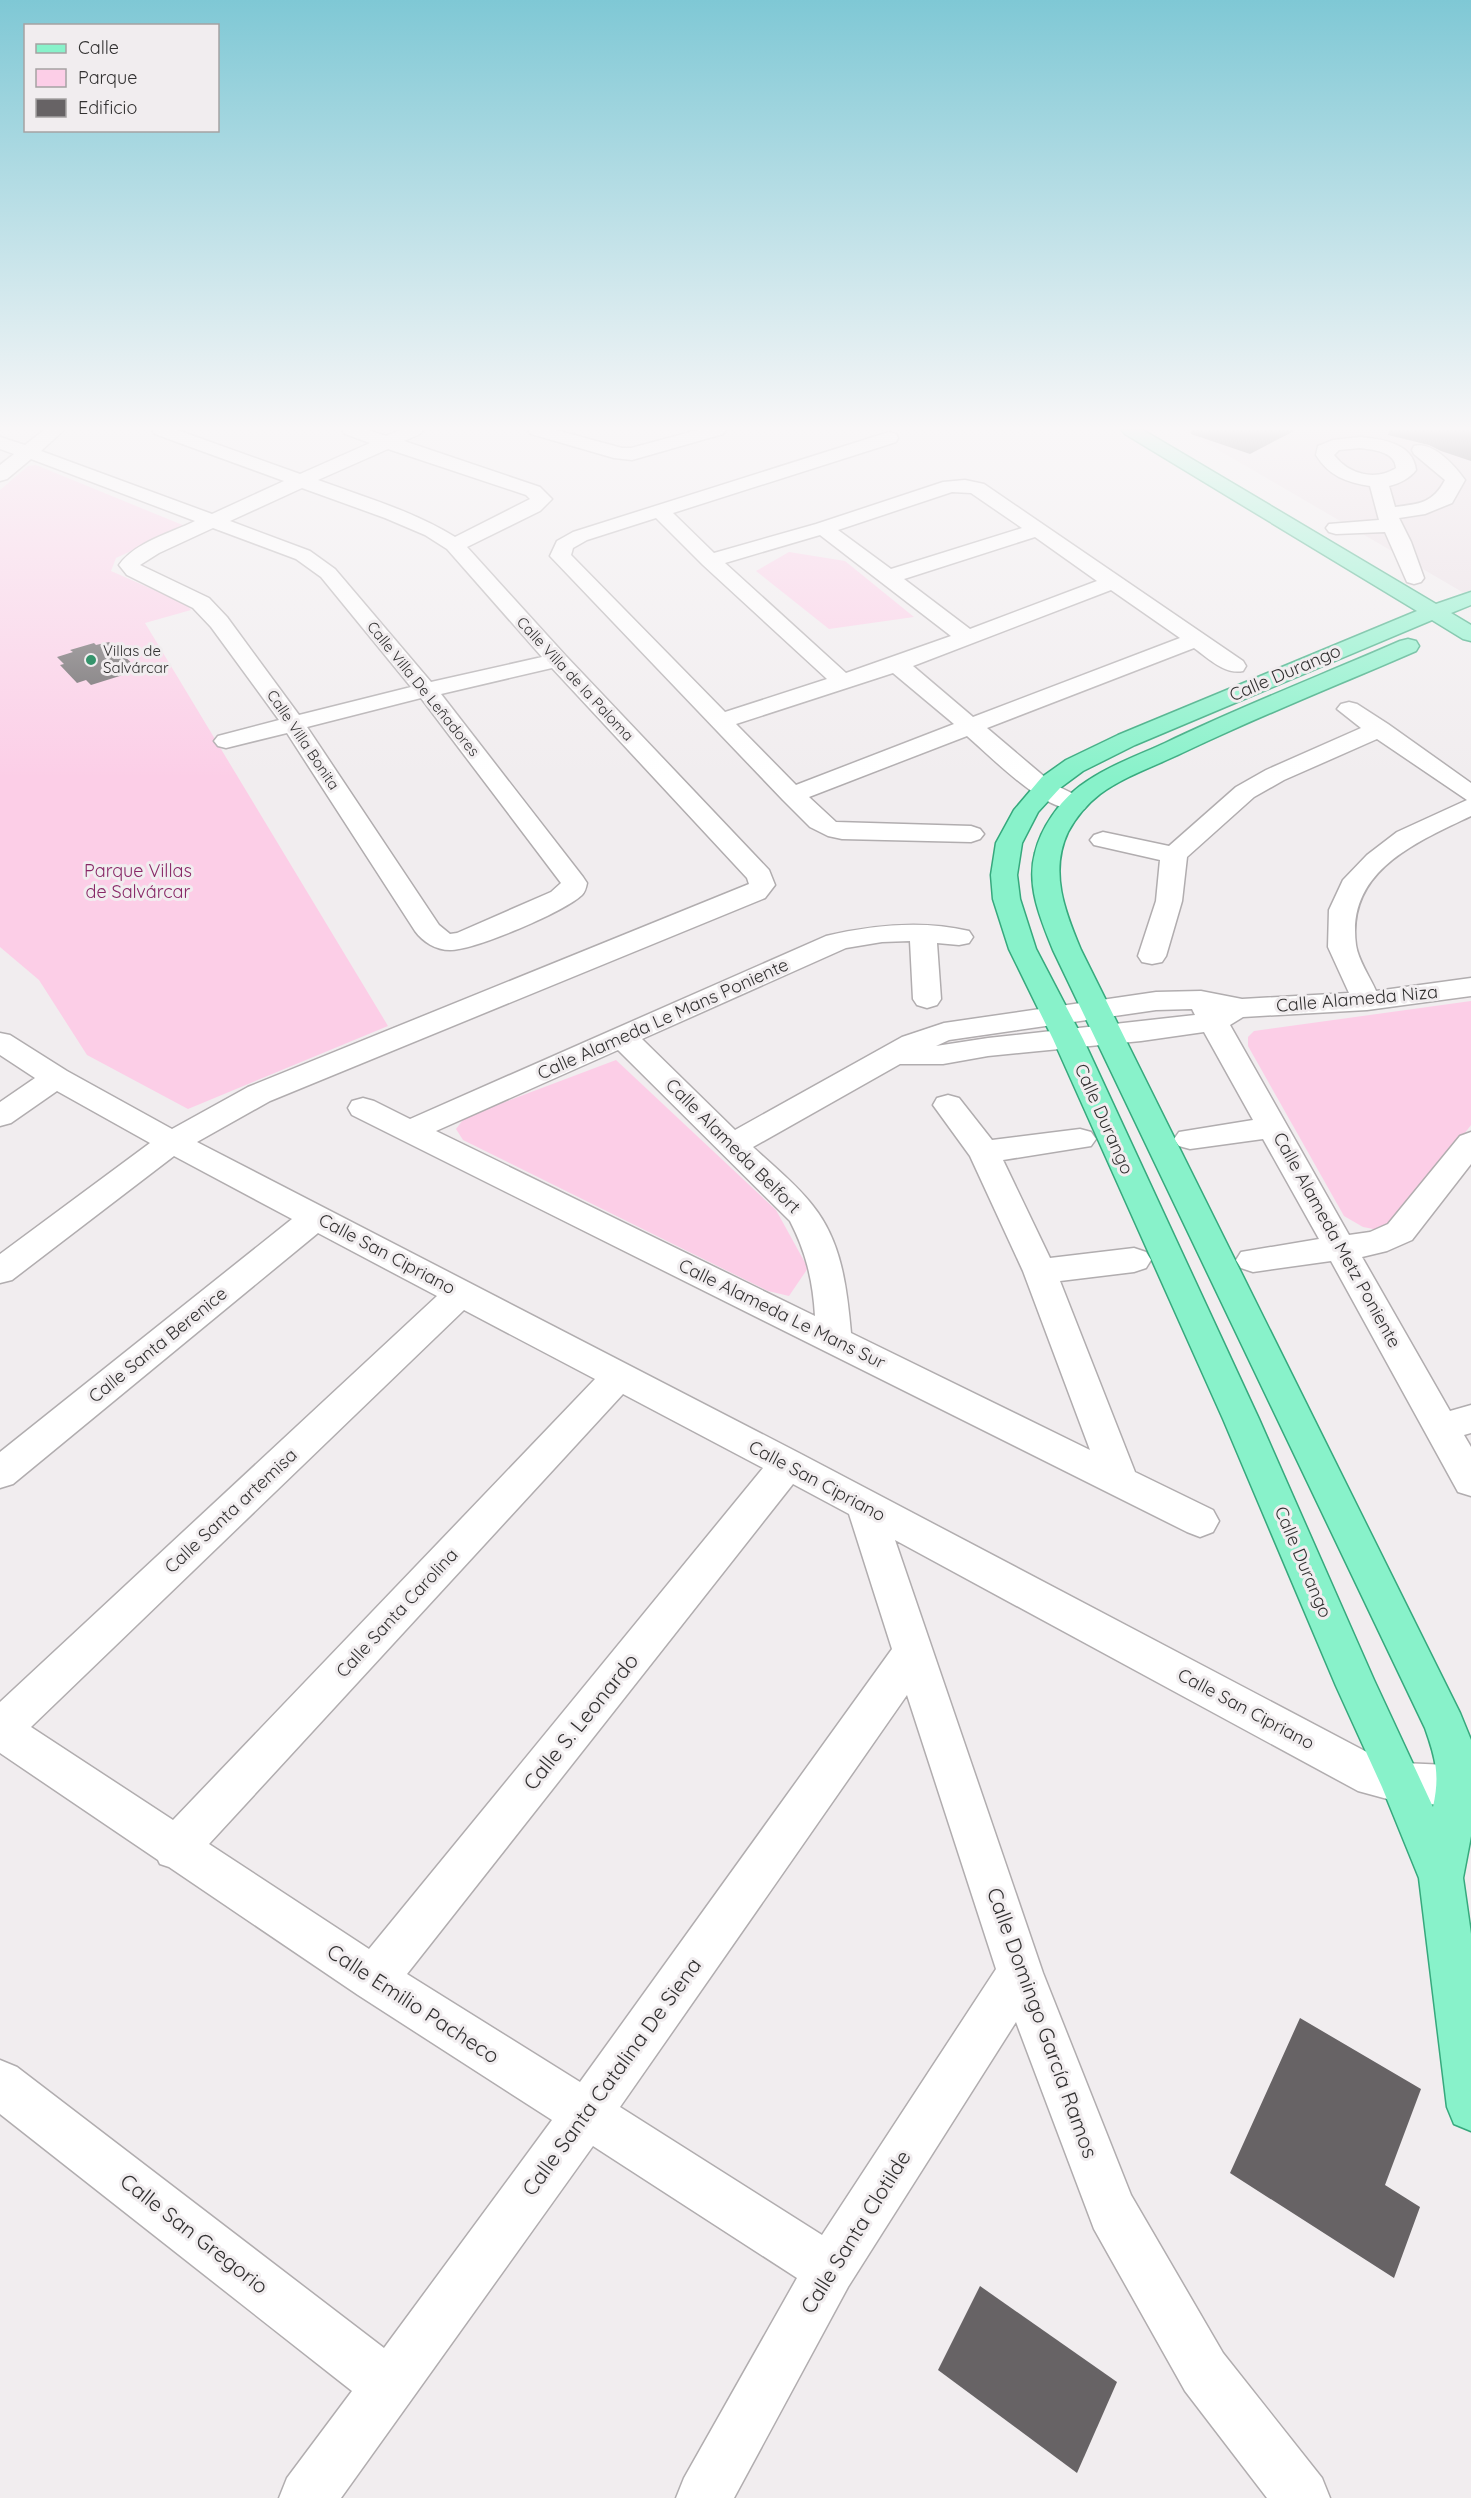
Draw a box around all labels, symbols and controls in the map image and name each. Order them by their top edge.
legend [24,24,219,132]
text: Calle [78,36,119,59]
text: Parque [78,66,137,89]
text: Edificio [78,96,137,119]
street label: Calle Villa de la Paloma [513,613,638,745]
street label: Calle Villa De Leñadores [363,617,484,760]
street label: Calle Durango [1226,639,1344,706]
place label: Villas de Salvárcar [103,641,169,677]
marker: Villas de Salvárcar [84,653,98,667]
street label: Calle Villa Bonita [263,686,344,793]
park label: Parque Villas de Salvárcar [84,859,192,903]
street label: Calle Alameda Le Mans Poniente [534,953,792,1084]
street label: Calle Alameda Niza [1275,980,1439,1017]
street label: Calle Durango [1070,1060,1139,1178]
street label: Calle Alameda Belfort [661,1073,806,1218]
street label: Calle Alameda Metz Poniente [1268,1128,1406,1352]
street label: Calle San Cipriano [315,1208,460,1299]
street label: Calle Alameda Le Mans Sur [675,1253,889,1374]
street label: Calle Santa Berenice [84,1282,232,1408]
street label: Calle San Cipriano [745,1435,890,1526]
street label: Calle Santa artemisa [160,1443,302,1578]
street label: Calle Durango [1270,1503,1337,1621]
street label: Calle Santa Carolina [331,1543,463,1682]
street label: Calle S. Leonardo [517,1648,643,1795]
street label: Calle San Cipriano [1174,1663,1319,1754]
street label: Calle Domingo García Ramos [982,1884,1104,2161]
street label: Calle Emilio Pacheco [323,1938,505,2069]
street label: Calle Santa Catalina De Siena [516,1952,706,2200]
street label: Calle Santa Clotilde [794,2145,916,2318]
street label: Calle San Gregorio [115,2167,274,2299]

